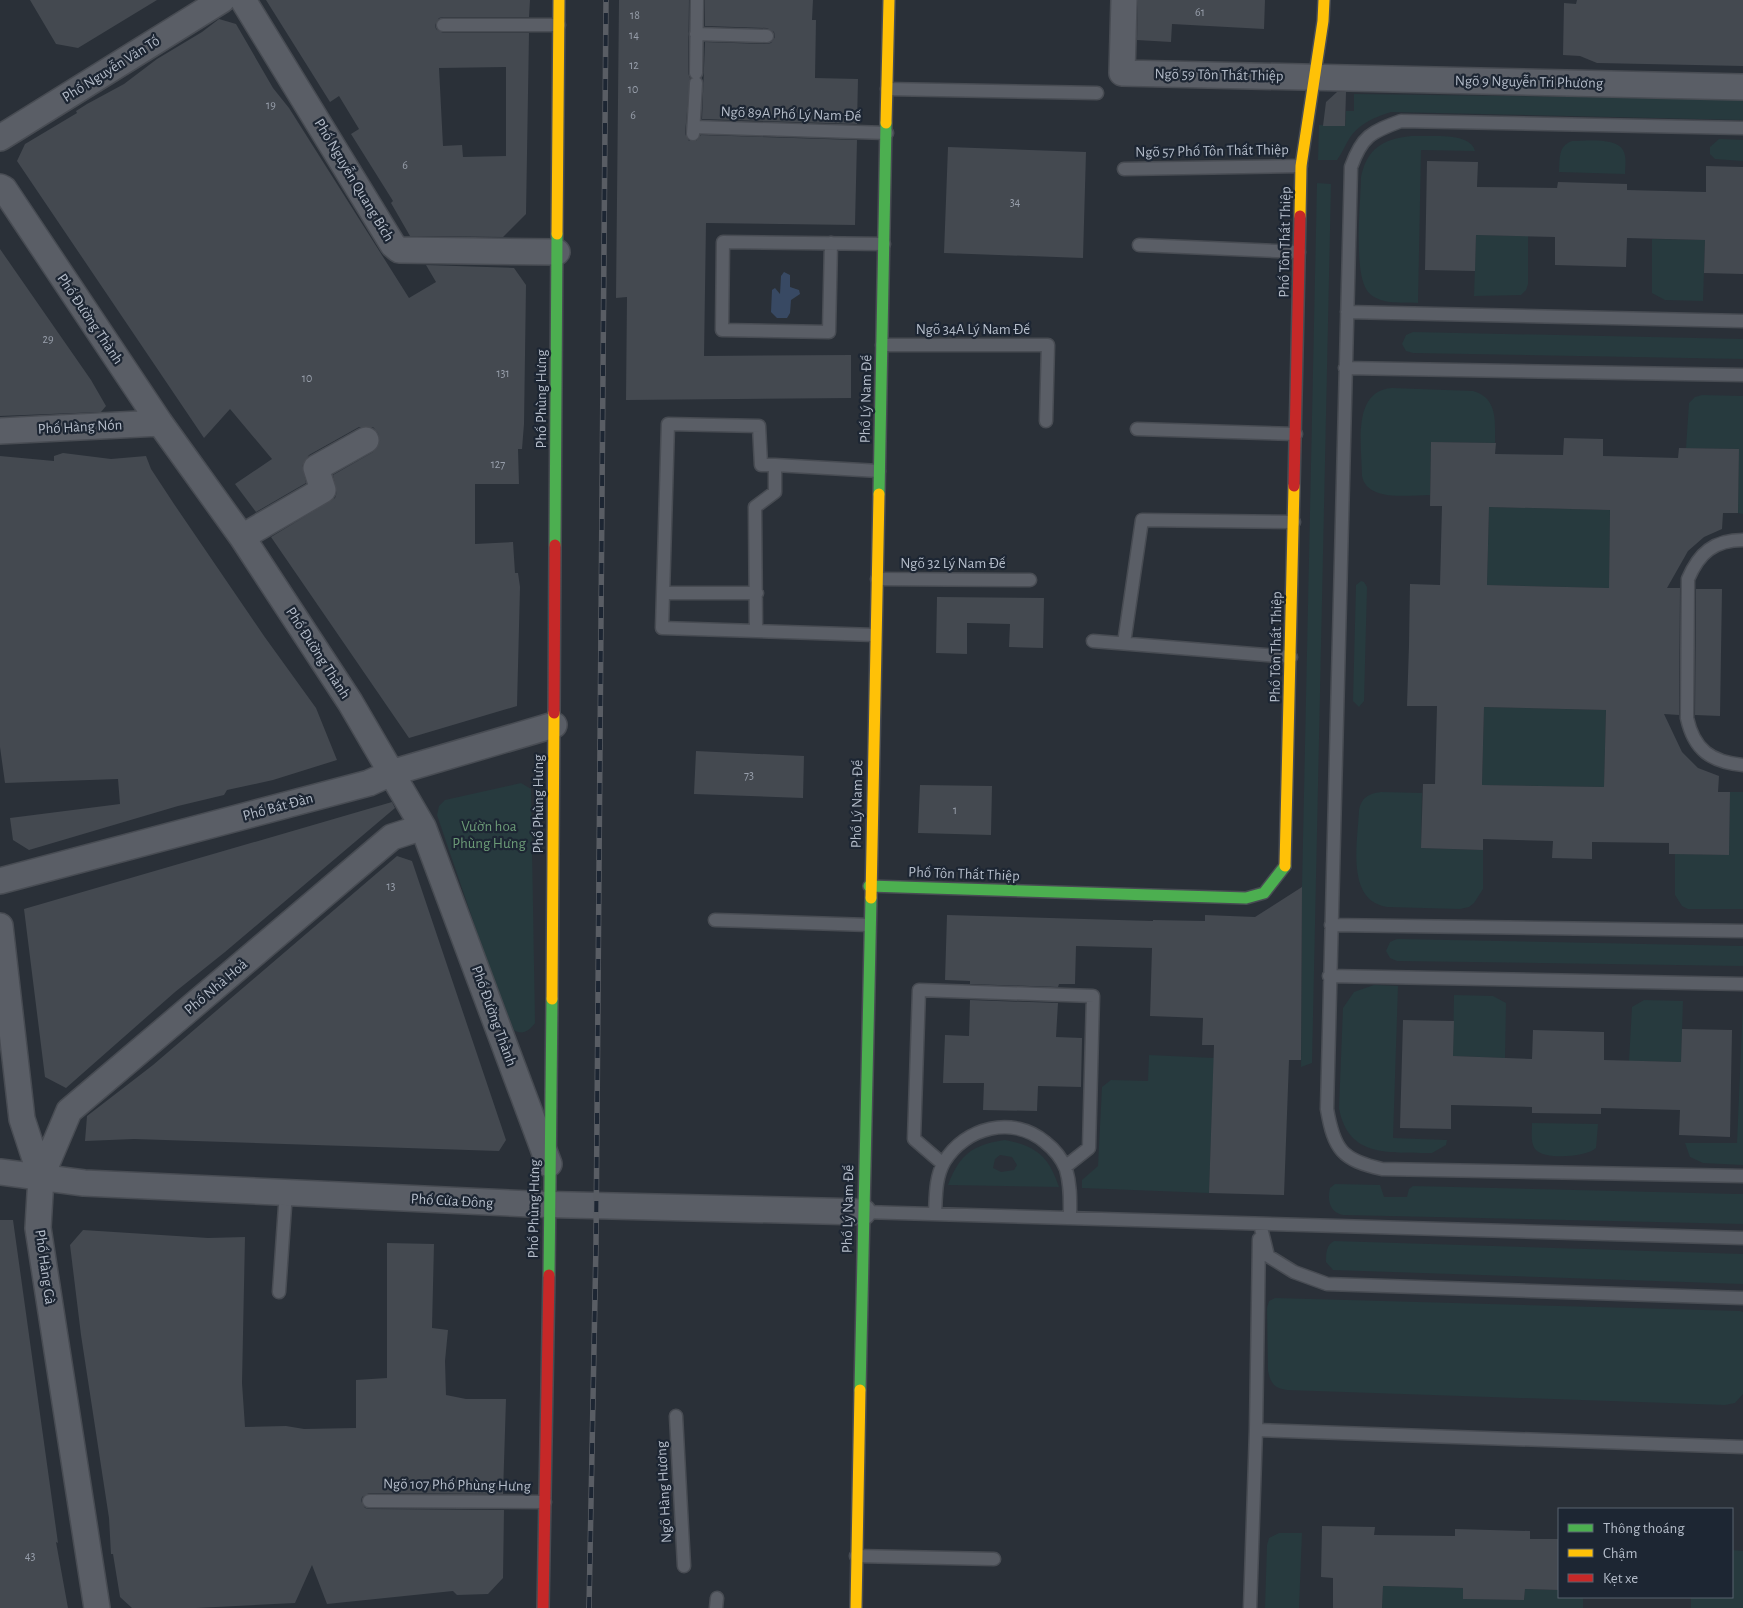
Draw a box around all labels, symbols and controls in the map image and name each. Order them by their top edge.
house number: 61 [1195,6,1205,18]
house number: 18 [630,9,640,21]
house number: 14 [629,29,639,41]
street label: Phố Nguyễn Văn Tố [59,32,162,105]
house number: 12 [629,59,639,71]
street label: Ngõ 59 Tôn Thất Thiệp [1154,66,1284,84]
street label: Ngõ 9 Nguyễn Tri Phương [1455,72,1604,91]
house number: 10 [628,83,638,95]
house number: 19 [266,99,276,111]
street label: Ngõ 89A Phố Lý Nam Đế [720,104,862,124]
house number: 6 [630,109,636,121]
street label: Phố Nguyễn Quang Bích [311,116,397,244]
street label: Ngõ 57 Phố Tôn Thất Thiệp [1135,142,1289,160]
house number: 6 [402,159,408,171]
street label: Phố Tôn Thất Thiệp [1277,186,1293,298]
house number: 34 [1010,196,1021,208]
street label: Phố Đường Thành [54,271,126,367]
street label: Ngõ 34A Lý Nam Đế [916,322,1030,337]
house number: 29 [42,333,54,345]
street label: Phố Phùng Hưng [534,349,549,449]
street label: Phố Lý Nam Đế [858,355,874,443]
house number: 131 [496,367,510,379]
house number: 10 [302,372,312,384]
street label: Phố Hàng Nón [37,417,123,437]
house number: 127 [491,458,505,470]
street label: Ngõ 32 Lý Nam Đế [900,556,1006,571]
street label: Phố Tôn Thất Thiệp [1268,591,1284,703]
street label: Phố Đường Thành [283,605,353,701]
street label: Phố Phùng Hưng [531,754,546,854]
street label: Phố Lý Nam Đế [849,760,865,848]
house number: 73 [744,769,754,781]
street label: Phố Bát Đàn [241,790,315,824]
house number: 1 [953,804,957,816]
park label: Vườn hoa Phùng Hưng [452,819,527,851]
street label: Phố Tôn Thất Thiệp [908,865,1020,883]
house number: 13 [386,880,396,892]
street label: Phố Nhà Hoả [182,956,250,1018]
street label: Phố Đường Thành [469,964,519,1068]
street label: Phố Phùng Hưng [526,1159,542,1259]
street label: Phố Lý Nam Đế [840,1165,856,1253]
street label: Phố Cửa Đông [410,1191,494,1211]
street label: Phố Hàng Gà [32,1229,58,1305]
street label: Ngõ Hàng Hương [654,1440,674,1543]
street label: Ngõ 107 Phố Phùng Hưng [383,1476,532,1494]
legend [1558,1508,1733,1598]
text: Thông thoáng [1603,1521,1685,1536]
text: Chậm [1603,1546,1637,1561]
house number: 43 [25,1550,35,1562]
text: Kẹt xe [1603,1571,1638,1586]

